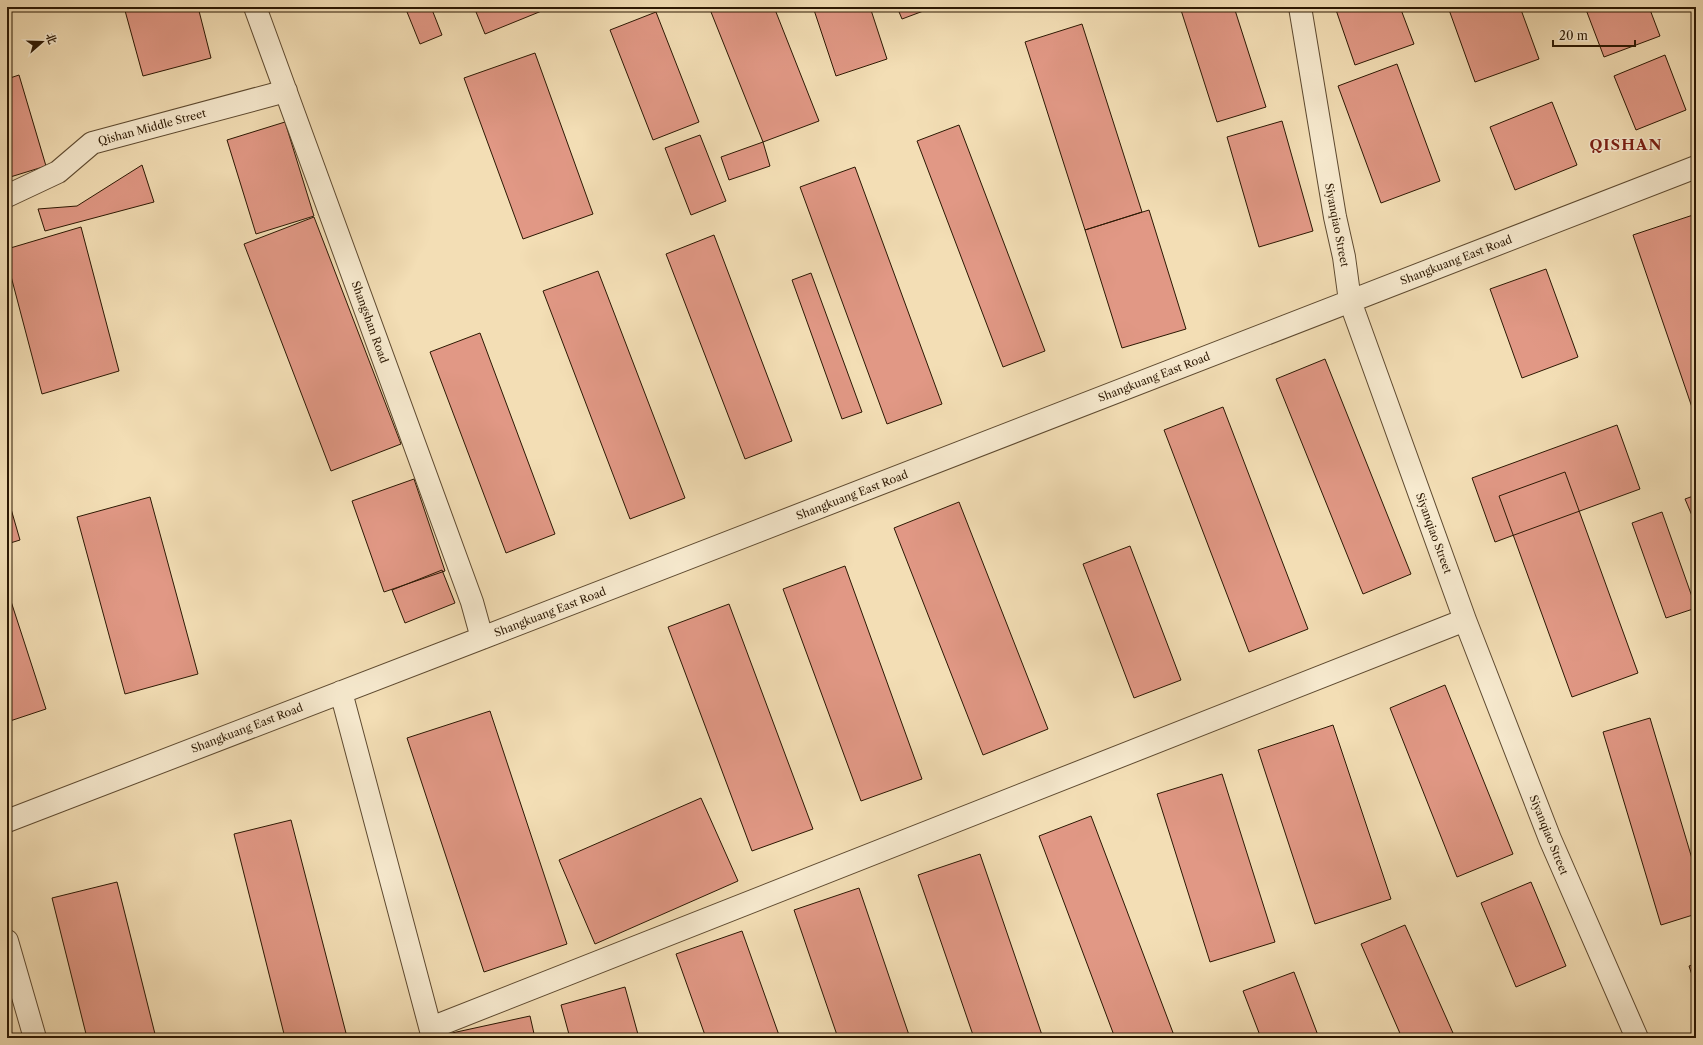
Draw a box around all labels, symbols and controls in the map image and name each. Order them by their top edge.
north arrow [22,22,62,62]
scale bar [1553,22,1635,48]
text: 20 m [1559,28,1588,43]
text: 北 [43,31,60,46]
street label: Qishan Middle Street [96,106,208,148]
district label: QISHAN [1590,135,1662,154]
street label: Siyanqiao Street [1322,182,1352,268]
street label: Shangkuang East Road [1398,232,1514,288]
street label: Shangshan Road [349,279,391,365]
street label: Shangkuang East Road [1096,349,1212,405]
street label: Shangkuang East Road [794,467,910,523]
street label: Siyanqiao Street [1413,491,1455,575]
street label: Shangkuang East Road [492,584,608,640]
street label: Shangkuang East Road [189,700,305,756]
street label: Siyanqiao Street [1527,793,1571,877]

